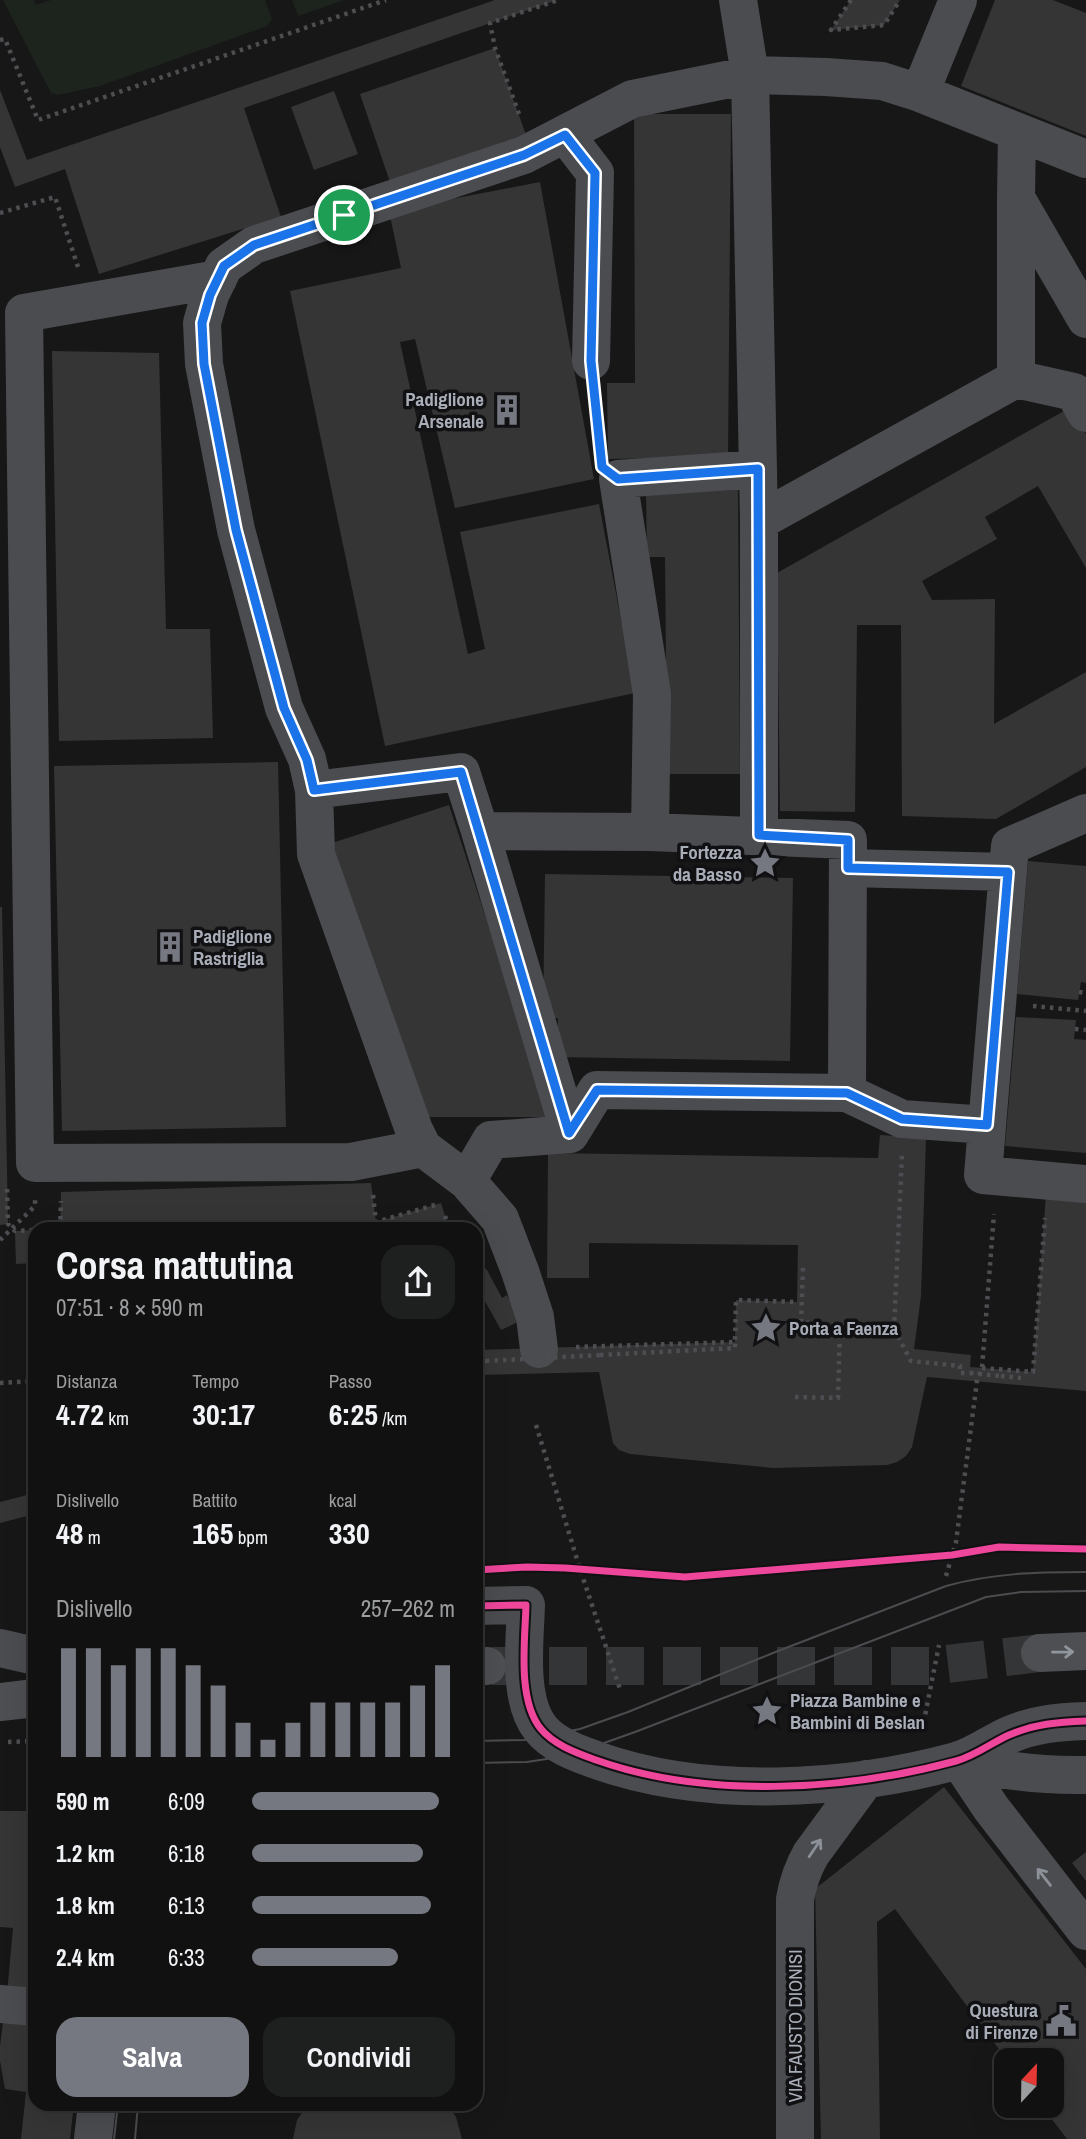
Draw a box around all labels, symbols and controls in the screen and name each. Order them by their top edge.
pin [314,185,374,245]
icon: arrive [325,196,363,234]
place label: Padiglione Arsenale [405,386,484,434]
building icon: Padiglione Arsenale [490,393,524,427]
place label: Fortezza da Basso [673,839,742,887]
place icon: Fortezza da Basso [748,846,782,880]
place label: Padiglione Rastriglia [193,923,272,971]
building icon: Padiglione Rastriglia [153,930,187,964]
text: Corsa mattutina [56,1240,293,1291]
button: share [381,1245,455,1319]
text: 07:51 · 8 × 590 m [56,1292,203,1323]
place icon: Porta a Faenza [749,1311,783,1345]
place label: Porta a Faenza [789,1315,899,1341]
text: Distanza [56,1368,117,1394]
text: Tempo [192,1368,239,1394]
text: Passo [329,1368,372,1394]
text: 4.72 [56,1394,104,1434]
text: 30:17 [192,1394,255,1434]
text: 6:25 [329,1394,378,1434]
text: km [104,1405,129,1431]
text: /km [378,1405,407,1431]
text: Dislivello [56,1487,119,1513]
text: Battito [192,1487,237,1513]
text: kcal [329,1487,356,1513]
text: 48 [56,1513,83,1553]
text: 165 [192,1513,233,1553]
text: 330 [329,1513,370,1553]
text: m [83,1524,101,1550]
text: bpm [233,1524,268,1550]
text: Dislivello [56,1593,133,1624]
text: 257–262 m [361,1593,455,1624]
one-way arrow [1051,1645,1074,1659]
place label: Piazza Bambine e Bambini di Beslan [790,1687,925,1735]
place icon: Piazza Bambine e Bambini di Beslan [750,1694,784,1728]
text: 590 m [56,1786,109,1817]
text: 6:09 [168,1786,205,1817]
text: 1.2 km [56,1838,115,1869]
text: 6:18 [168,1838,205,1869]
one-way arrow [808,1839,822,1859]
one-way arrow [1037,1868,1052,1886]
text: 1.8 km [56,1890,115,1921]
text: 6:13 [168,1890,205,1921]
text: 2.4 km [56,1942,115,1973]
text: 6:33 [168,1942,205,1973]
street label: VIA FAUSTO DIONISI [782,1949,808,2103]
place label: Questura di Firenze [965,1997,1038,2045]
public building icon: Questura di Firenze [1044,2004,1078,2038]
button: Salva [56,2017,249,2097]
button: Condividi [263,2017,455,2097]
north arrow [994,2048,1064,2118]
map controls [994,2048,1064,2118]

